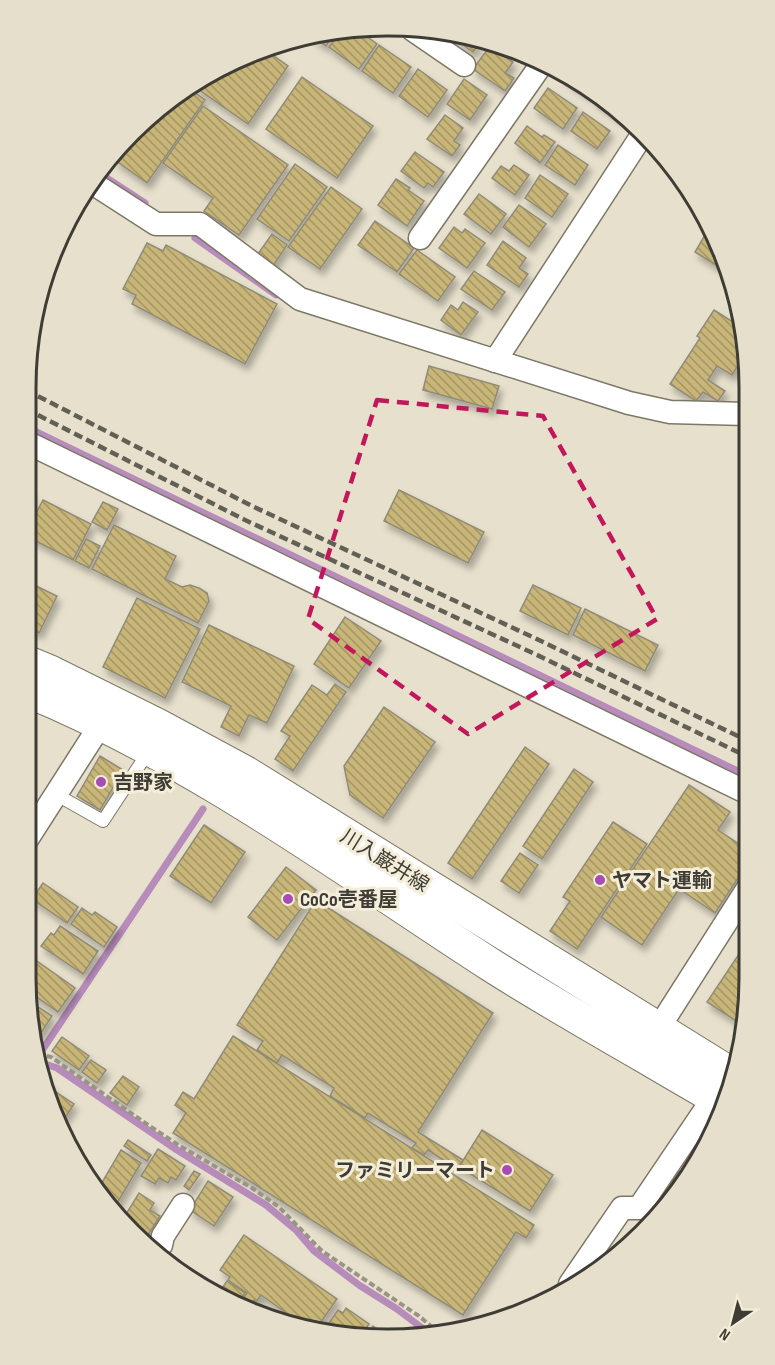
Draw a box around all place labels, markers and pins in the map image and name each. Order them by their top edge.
place label: 吉野家 [113,771,173,795]
marker: 吉野家 [94,775,108,789]
place label: ヤマト運輸 [612,869,712,893]
marker: ヤマト運輸 [593,873,607,887]
place label: CoCo壱番屋 [300,888,398,912]
marker: CoCo壱番屋 [281,892,295,906]
place label: ファミリーマート [335,1159,495,1183]
marker: ファミリーマート [500,1163,514,1177]

